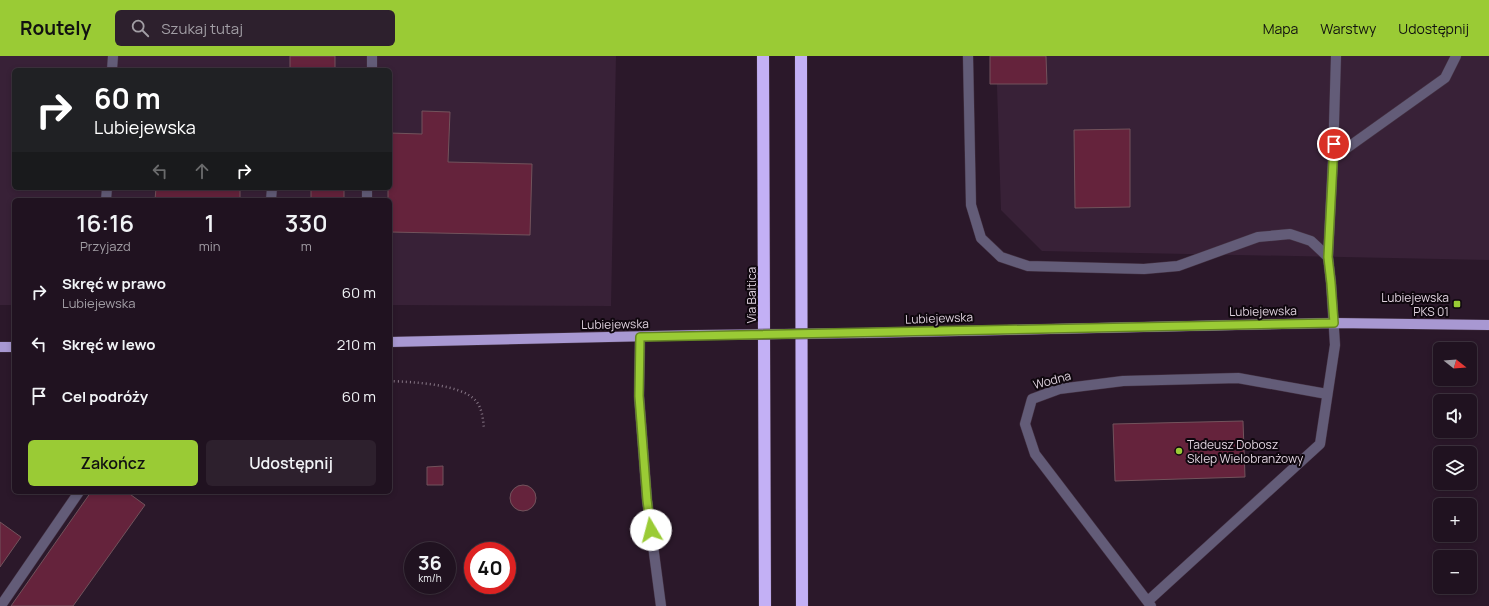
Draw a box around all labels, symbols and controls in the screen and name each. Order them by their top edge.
search box [115,10,395,46]
text: Routely [20,15,91,41]
icon: search [129,17,151,39]
text: Szukaj tutaj [161,18,243,39]
text: Mapa [1263,19,1298,38]
text: Warstwy [1320,19,1376,38]
text: Udostępnij [1398,19,1469,38]
text: 60 m [94,79,161,117]
icon: right [28,84,80,136]
text: Lubiejewska [94,115,196,139]
pin [1317,127,1351,161]
icon: arrive [1323,133,1345,155]
icon: left [149,160,171,182]
icon: ahead [191,160,213,182]
icon: right [233,160,255,182]
text: 16:16 [76,206,134,239]
text: 1 [204,206,215,239]
text: 330 [285,206,328,239]
text: Przyjazd [80,237,131,255]
text: min [199,237,220,255]
text: m [301,237,312,255]
street label: Via Baltica [743,267,760,323]
text: Skręć w prawo [62,273,166,294]
icon: right [28,281,50,303]
text: 60 m [342,282,376,303]
place label: Lubiejewska PKS 01 [1381,289,1449,320]
text: Lubiejewska [62,294,136,312]
marker: Lubiejewska PKS 01 [1452,299,1462,309]
street label: Lubiejewska [1229,302,1297,320]
street label: Lubiejewska [905,308,973,328]
street label: Lubiejewska [581,315,649,333]
icon: left [28,333,50,355]
text: Skręć w lewo [62,334,156,355]
text: 210 m [337,334,376,355]
north arrow [1433,342,1477,386]
map controls [1433,342,1477,594]
street label: Wodna [1031,367,1073,393]
icon: arrive [28,385,50,407]
text: Cel podróży [62,386,148,407]
text: 60 m [342,386,376,407]
button: sound [1433,394,1477,438]
place label: Tadeusz Dobosz Sklep Wielobranżowy [1187,436,1304,467]
button: Zakończ [28,440,198,486]
button: Udostępnij [206,440,376,486]
marker: Tadeusz Dobosz Sklep Wielobranżowy [1174,446,1184,456]
button: layers [1433,446,1477,490]
button: + [1433,498,1477,542]
position arrow [630,509,672,551]
speed limit sign: 40 [464,542,516,594]
text: 36 [418,549,442,576]
button: − [1433,550,1477,594]
text: km/h [418,571,442,585]

